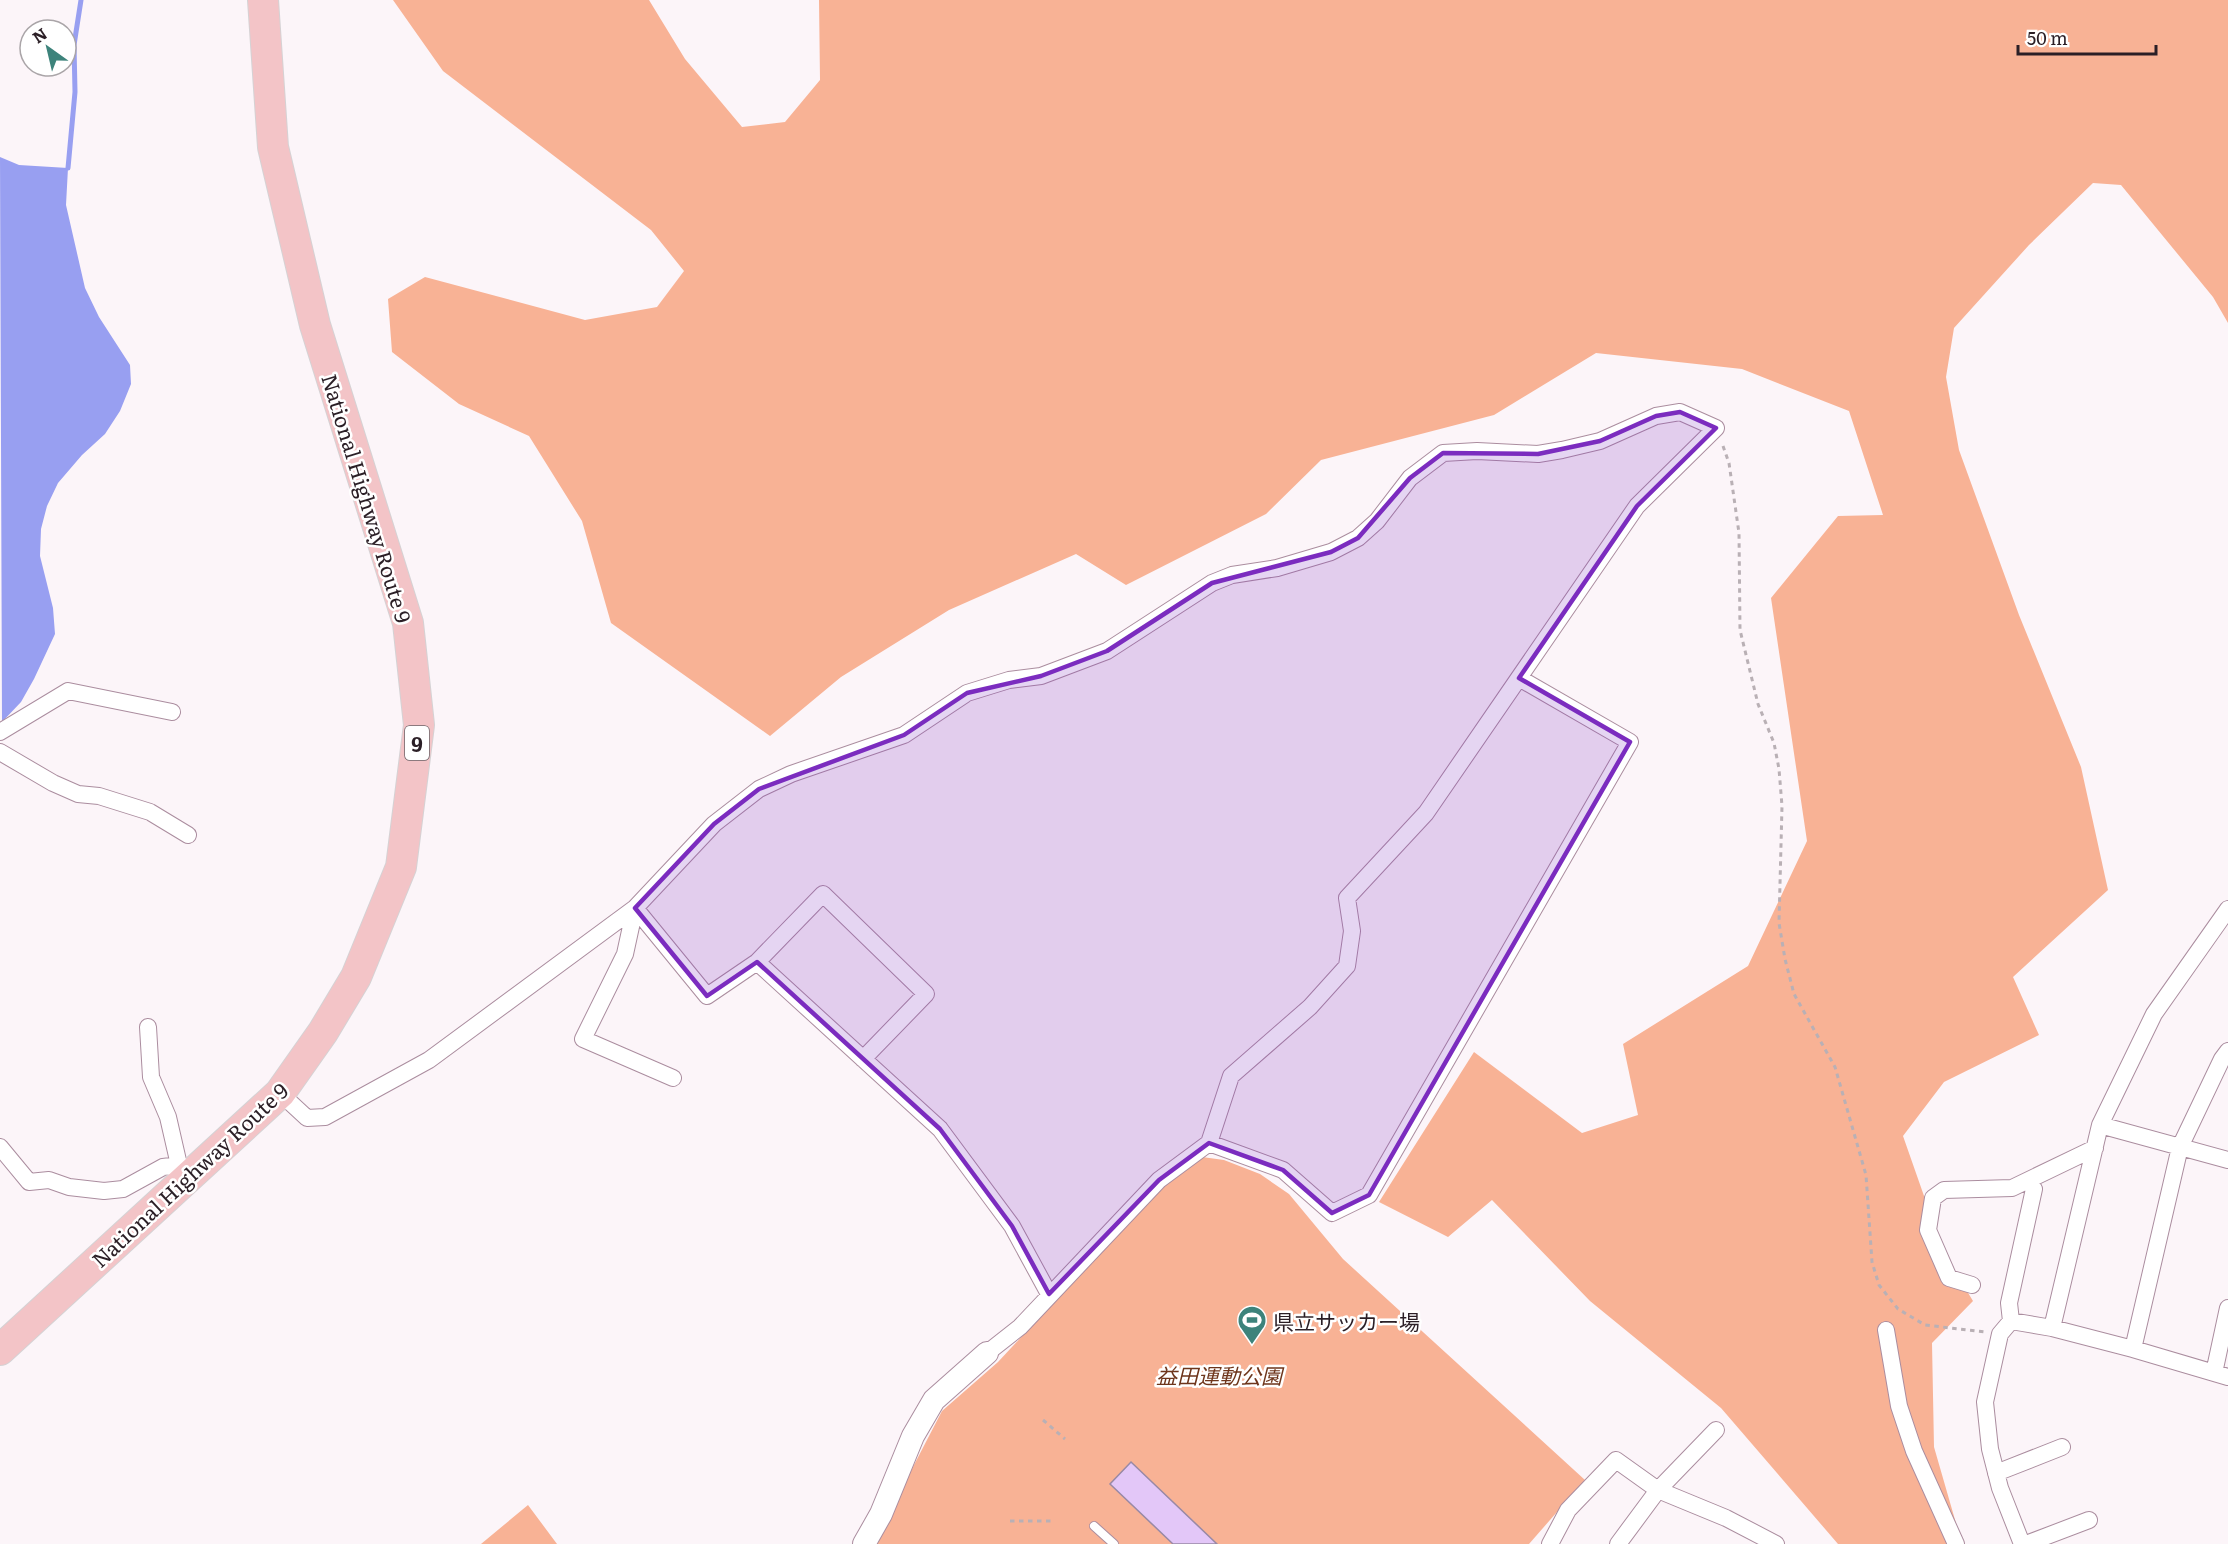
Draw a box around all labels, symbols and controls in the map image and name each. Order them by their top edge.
north arrow [18,18,78,78]
scale bar [2018,18,2156,56]
text: N [27,21,51,48]
text: 50 m [2027,24,2068,51]
street label: National Highway Route 9 [315,370,421,626]
road number: 9 [405,726,429,760]
street label: National Highway Route 9 [84,1074,294,1274]
sports icon: 県立サッカー場 [1236,1304,1268,1346]
place label: 県立サッカー場 [1273,1305,1420,1336]
park label: 益田運動公園 [1156,1359,1285,1390]

